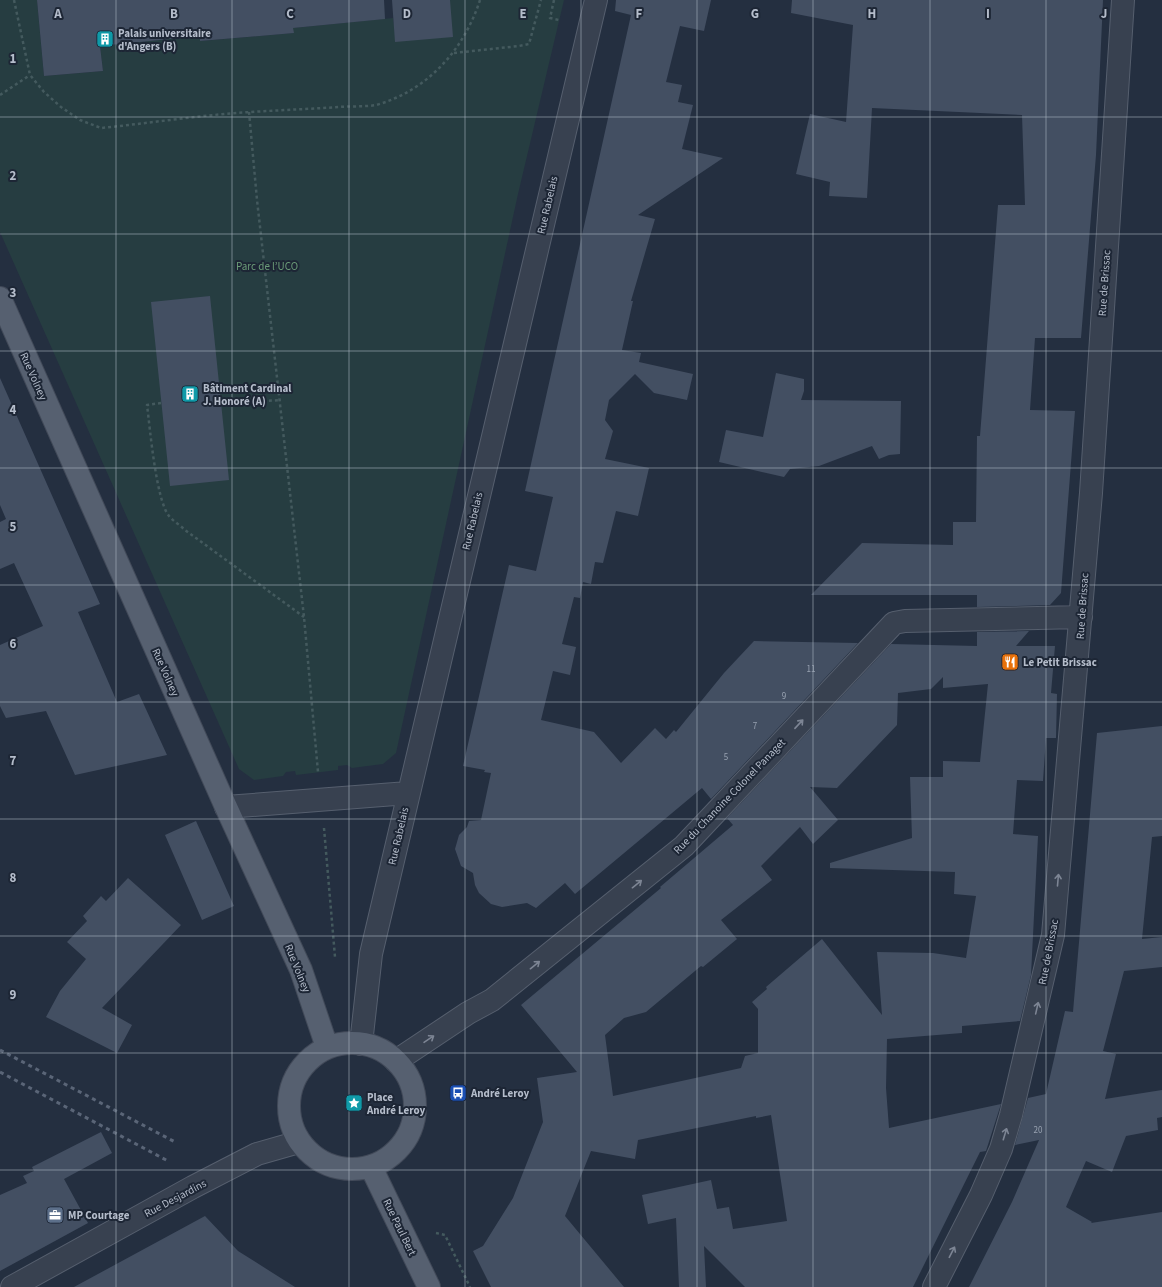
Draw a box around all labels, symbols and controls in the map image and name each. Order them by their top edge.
text: A [53,5,62,23]
text: B [170,5,178,23]
text: C [286,5,294,23]
text: D [403,5,411,23]
text: E [519,5,527,23]
text: F [636,5,643,23]
text: G [751,5,759,23]
text: H [868,5,876,23]
text: I [986,5,990,23]
text: J [1101,5,1107,23]
place label: Palais universitaire d'Angers (B) [118,26,211,54]
building icon: Palais universitaire d'Angers (B) [95,29,115,49]
text: 1 [10,50,17,68]
text: 2 [10,167,17,185]
street label: Rue Rabelais [534,174,562,235]
street label: Rue de Brissac [1095,249,1114,317]
park label: Parc de l’UCO [236,259,298,274]
text: 3 [10,284,17,302]
street label: Rue Volney [16,350,51,402]
place label: Bâtiment Cardinal J. Honoré (A) [203,381,292,409]
building icon: Bâtiment Cardinal J. Honoré (A) [180,384,200,404]
text: 4 [10,401,17,419]
street label: Rue Rabelais [459,490,487,551]
text: 5 [10,518,17,536]
street label: Rue de Brissac [1073,572,1092,640]
text: 6 [10,635,17,653]
street label: Rue Volney [148,646,183,698]
restaurant icon: Le Petit Brissac [1000,652,1020,672]
place label: Le Petit Brissac [1023,655,1097,670]
house number: 11 [807,663,815,676]
house number: 9 [782,690,787,703]
one-way arrow [794,719,803,729]
house number: 7 [753,720,758,733]
street label: Rue du Chanoine Colonel Panaget [670,735,789,857]
house number: 5 [724,751,729,764]
text: 7 [10,752,17,770]
street label: Rue Rabelais [385,805,413,866]
text: 8 [10,869,17,887]
one-way arrow [1054,874,1062,887]
one-way arrow [631,880,642,888]
street label: Rue de Brissac [1035,918,1062,986]
street label: Rue Volney [281,942,314,995]
one-way arrow [530,961,541,970]
text: 9 [10,986,17,1004]
one-way arrow [1033,1002,1041,1015]
one-way arrow [423,1035,434,1043]
bus stop icon: André Leroy [448,1083,468,1103]
place label: André Leroy [470,1086,530,1101]
place label: Place André Leroy [366,1090,426,1118]
place icon: Place André Leroy [344,1093,364,1113]
house number: 20 [1034,1124,1043,1137]
one-way arrow [1002,1128,1010,1140]
street label: Rue Desjardins [142,1176,209,1221]
street label: Rue Paul Bert [379,1196,420,1258]
office icon: MP Courtage [45,1205,65,1225]
place label: MP Courtage [68,1208,130,1223]
one-way arrow [949,1246,956,1258]

